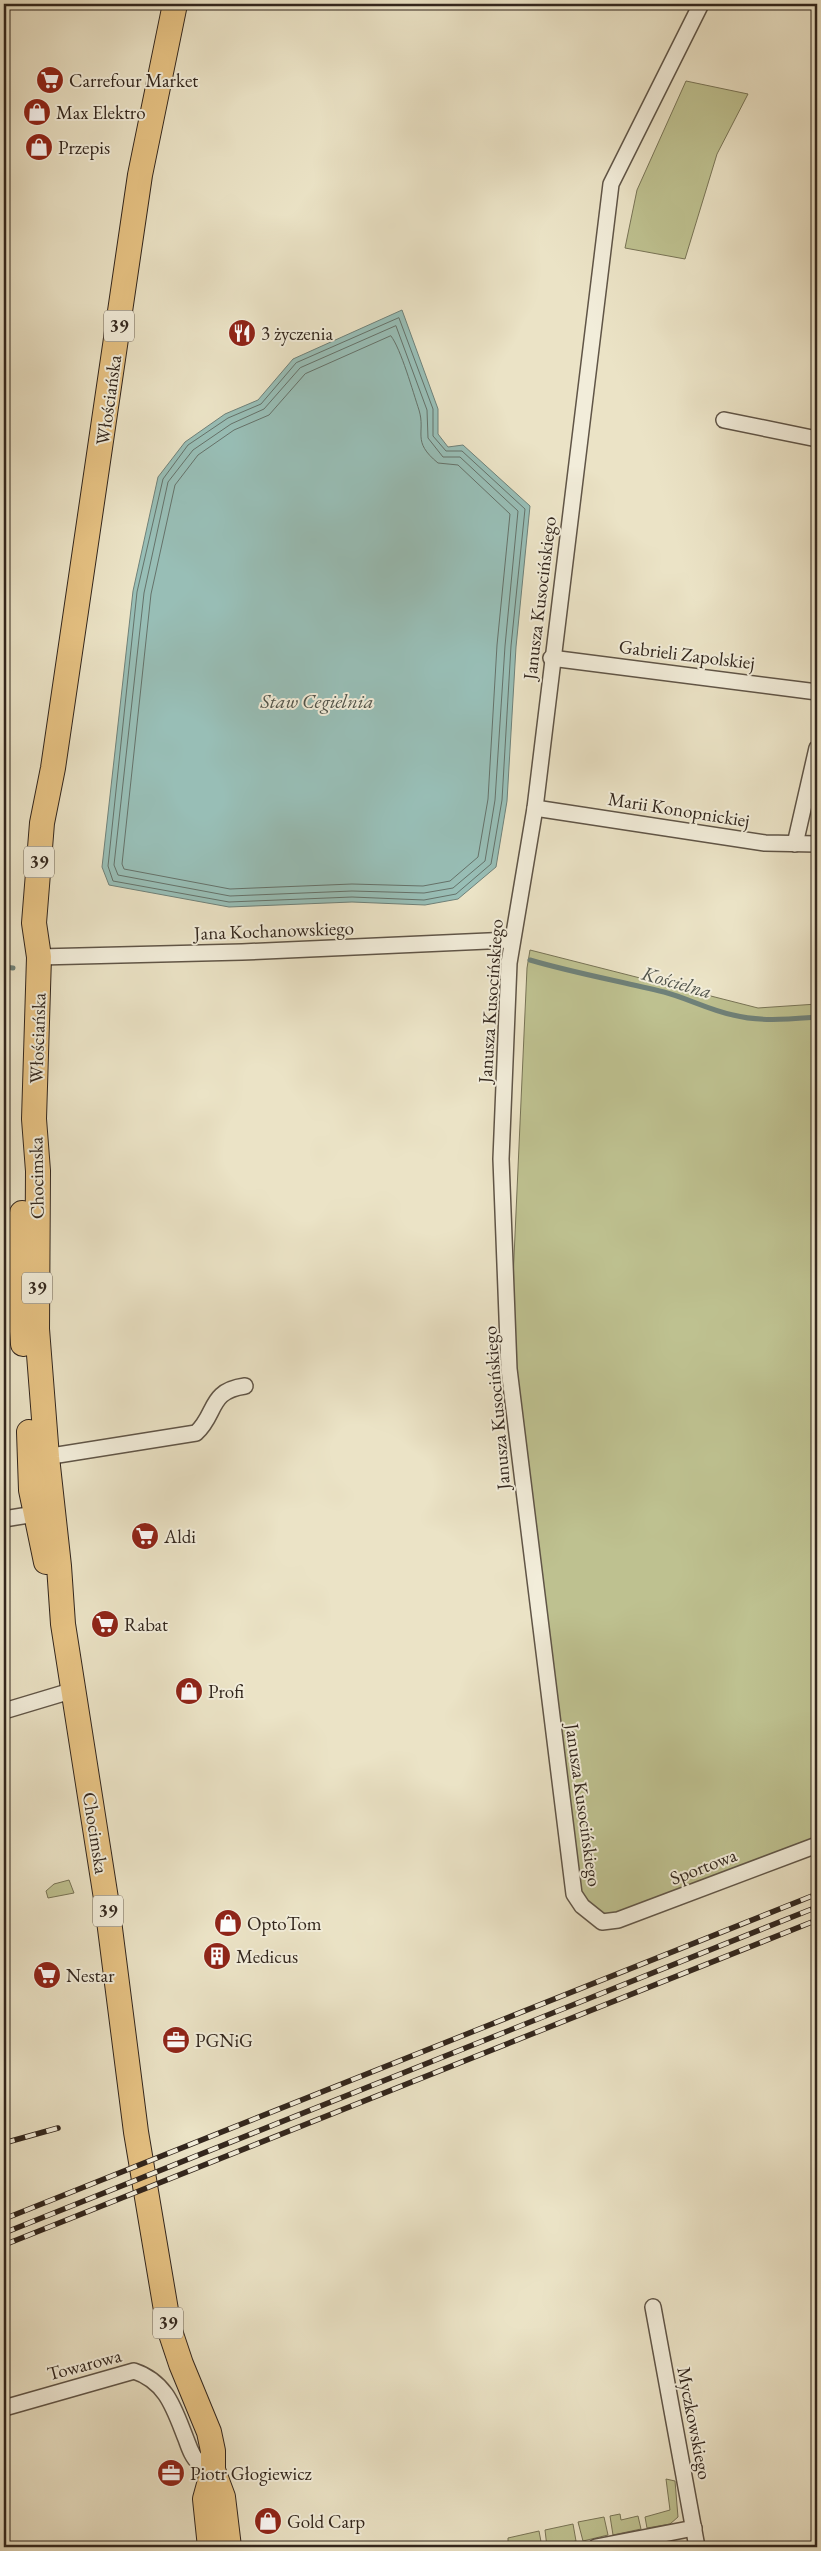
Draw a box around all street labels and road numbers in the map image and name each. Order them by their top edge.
road number: 39 [104,310,134,342]
street label: Włościańska [90,353,127,447]
street label: Janusza Kusocińskiego [517,515,562,683]
street label: Gabrieli Zapolskiej [618,634,756,675]
street label: Marii Konopnickiej [606,786,752,833]
road number: 39 [24,846,54,878]
street label: Jana Kochanowskiego [192,915,354,946]
street label: Janusza Kusocińskiego [472,918,509,1086]
street label: Włościańska [23,992,52,1084]
street label: Chocimska [23,1136,50,1219]
road number: 39 [22,1273,52,1304]
street label: Janusza Kusocińskiego [477,1325,516,1493]
street label: Janusza Kusocińskiego [559,1720,607,1888]
street label: Chocimska [77,1790,114,1876]
street label: Sportowa [666,1842,741,1891]
road number: 39 [93,1895,123,1926]
road number: 39 [153,2308,183,2338]
street label: Towarowa [44,2342,124,2386]
street label: Myczkowskiego [671,2365,718,2482]

